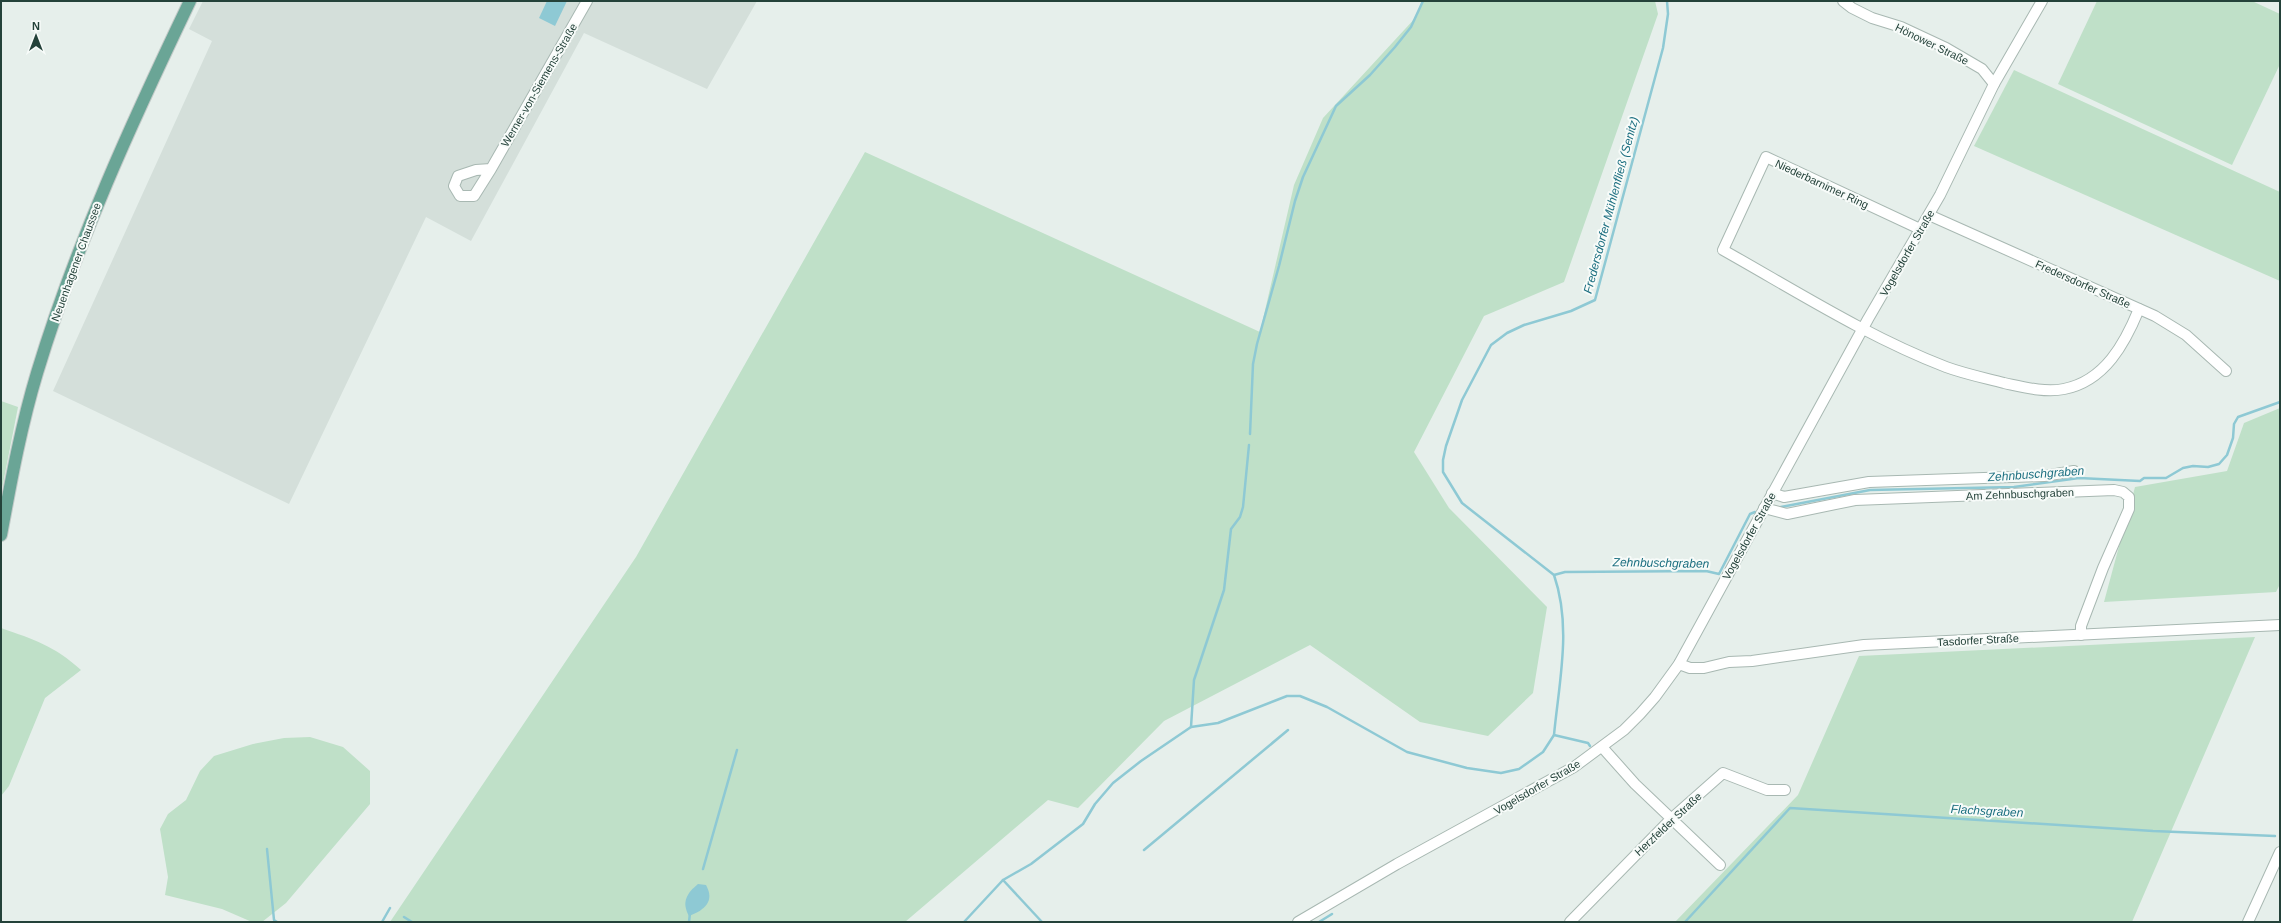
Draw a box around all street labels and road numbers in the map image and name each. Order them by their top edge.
street label: Werner-von-Siemens-Straße [499,21,579,149]
street label: Hönower Straße [1893,21,1971,67]
street label: Niederbarnimer Ring [1773,157,1871,211]
street label: Neuenhagener Chaussee [49,201,103,323]
street label: Vogelsdorfer Straße [1877,208,1937,298]
street label: Fredersdorfer Straße [2034,258,2132,310]
street label: Am Zehnbuschgraben [1966,486,2074,502]
street label: Vogelsdorfer Straße [1720,490,1778,582]
street label: Tasdorfer Straße [1937,632,2019,648]
street label: Vogelsdorfer Straße [1492,757,1582,817]
street label: Herzfelder Straße [1632,790,1704,858]

